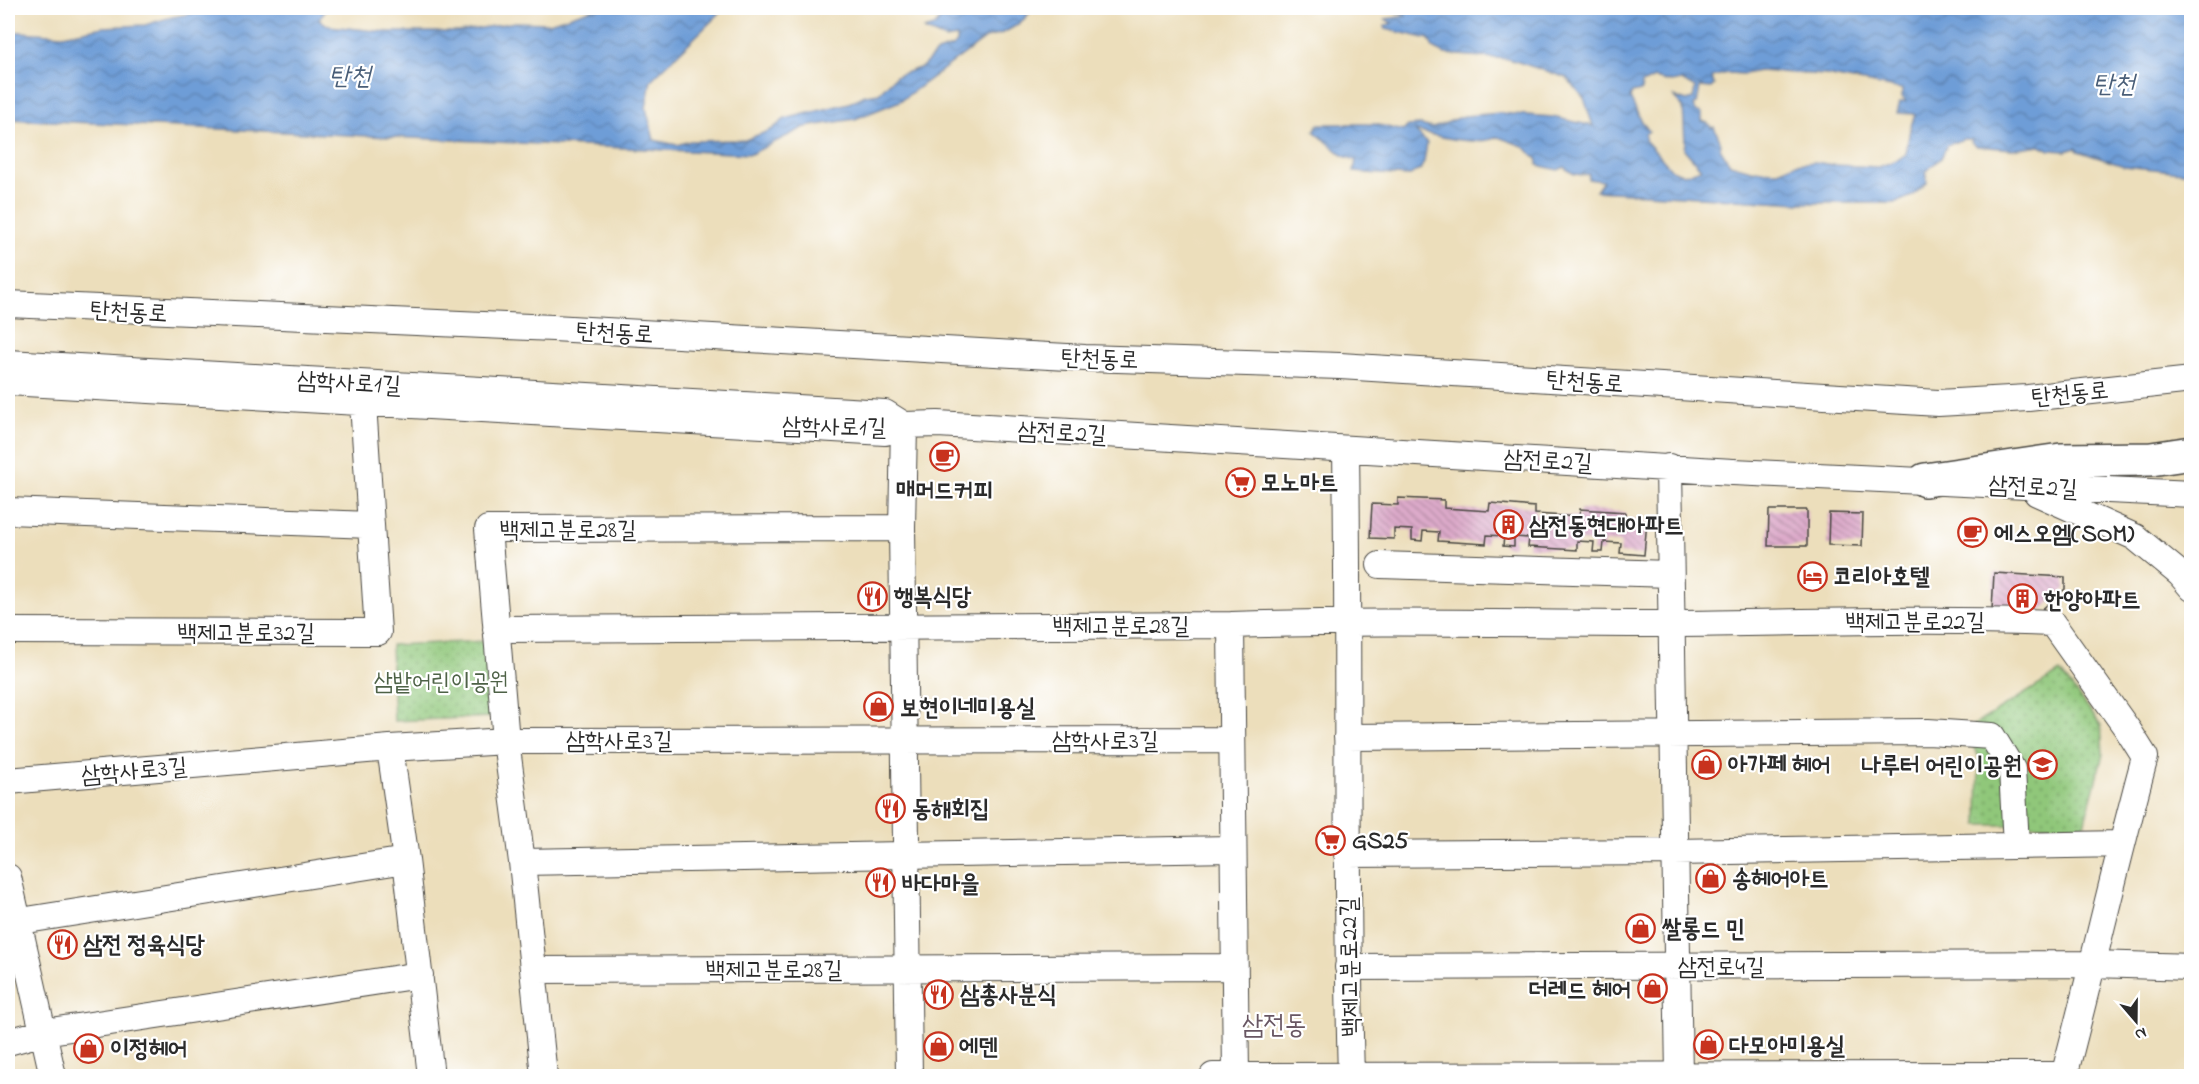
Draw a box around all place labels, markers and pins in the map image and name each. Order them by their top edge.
cafe icon: 매머드커피 [928,440,960,472]
supermarket icon: 모노마트 [1224,466,1256,498]
place label: 모노마트 [1261,467,1338,502]
place label: 매머드커피 [896,474,992,509]
building icon: 삼전동현대아파트 [1492,509,1524,541]
place label: 삼전동현대아파트 [1529,510,1684,545]
cafe icon: 에스오엠(SOM) [1957,517,1989,549]
place label: 에스오엠(SOM) [1994,518,2134,553]
hotel icon: 코리아호텔 [1796,560,1828,592]
place label: 코리아호텔 [1833,561,1930,596]
restaurant icon: 행복식당 [857,580,889,612]
place label: 행복식당 [893,581,972,616]
building icon: 한양아파트 [2007,583,2039,615]
place label: 한양아파트 [2043,584,2141,619]
shop icon: 보현이네미용실 [863,691,895,723]
place label: 보현이네미용실 [900,692,1036,727]
shop icon: 아가페 헤어 [1691,748,1723,780]
place label: 아가페 헤어 [1728,749,1831,784]
school or university icon: 나루터 어린이공원 [2027,749,2059,781]
place label: 나루터 어린이공원 [1862,750,2022,785]
restaurant icon: 동해회집 [875,792,907,824]
place label: 동해회집 [912,793,989,828]
supermarket icon: GS25 [1315,824,1347,856]
place label: GS25 [1352,825,1408,860]
shop icon: 송헤어아트 [1695,862,1727,894]
place label: 송헤어아트 [1732,863,1829,898]
restaurant icon: 바다마을 [865,867,897,899]
place label: 바다마을 [902,868,979,903]
shop icon: 쌀롱드 민 [1625,912,1657,944]
place label: 쌀롱드 민 [1661,913,1745,948]
restaurant icon: 삼전 정육식당 [46,928,78,960]
place label: 삼전 정육식당 [83,929,206,964]
shop icon: 더레드 헤어 [1636,973,1668,1005]
place label: 더레드 헤어 [1528,974,1631,1009]
restaurant icon: 삼총사분식 [923,978,955,1010]
place label: 삼총사분식 [960,979,1057,1014]
shop icon: 다모아미용실 [1692,1029,1724,1061]
shop icon: 에덴 [922,1030,954,1062]
place label: 다모아미용실 [1729,1030,1846,1065]
place label: 에덴 [959,1031,998,1066]
shop icon: 이정헤어 [73,1032,105,1064]
place label: 이정헤어 [110,1033,187,1068]

